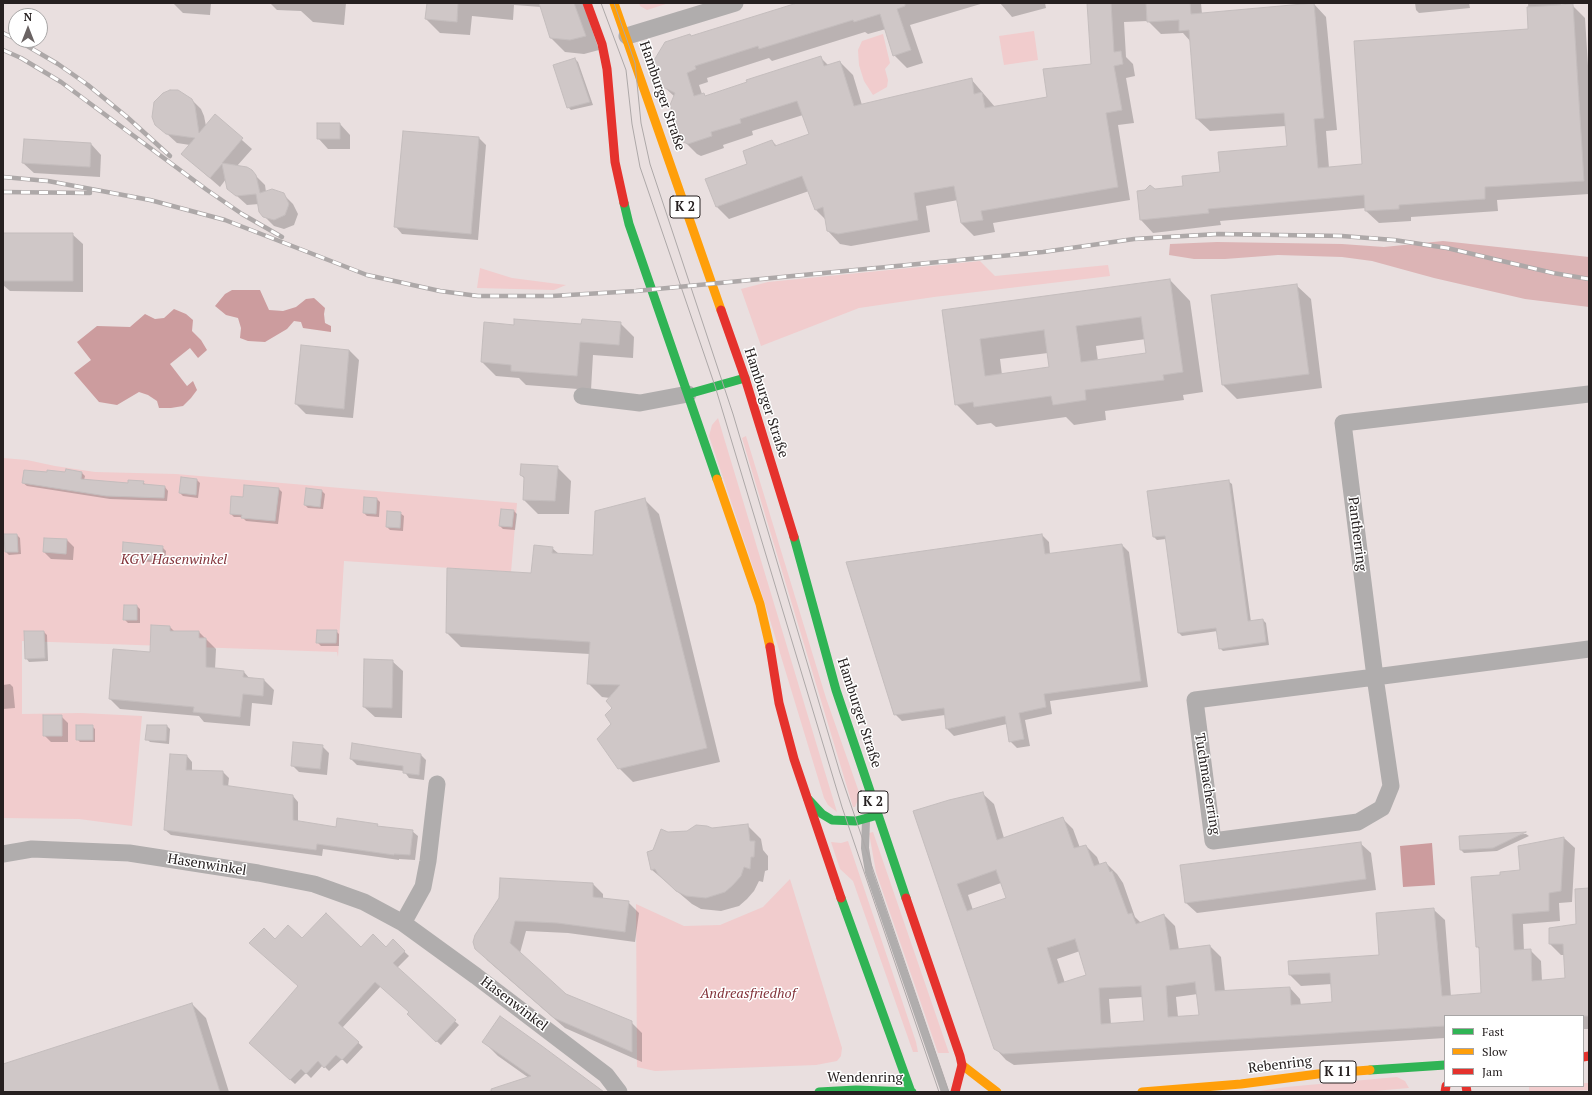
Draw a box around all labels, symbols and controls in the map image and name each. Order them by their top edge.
north arrow [8,8,48,48]
text: N [24,10,32,24]
street label: Hamburger Straße [635,39,689,153]
road number: K 2 [670,196,700,218]
street label: Hamburger Straße [740,346,792,460]
street label: Pantherring [1344,496,1370,572]
park label: KGV Hasenwinkel [121,552,227,568]
street label: Hamburger Straße [833,656,885,770]
street label: Tuchmacherring [1191,732,1223,836]
road number: K 2 [858,791,888,813]
street label: Hasenwinkel [166,850,248,880]
street label: Hasenwinkel [477,973,551,1035]
park label: Andreasfriedhof [700,986,796,1002]
legend [1444,1015,1584,1087]
text: Fast [1482,1024,1504,1039]
text: Slow [1482,1044,1507,1059]
street label: Rebenring [1247,1053,1313,1077]
road number: K 11 [1320,1061,1356,1083]
text: Jam [1482,1064,1503,1079]
street label: Wendenring [827,1070,903,1086]

